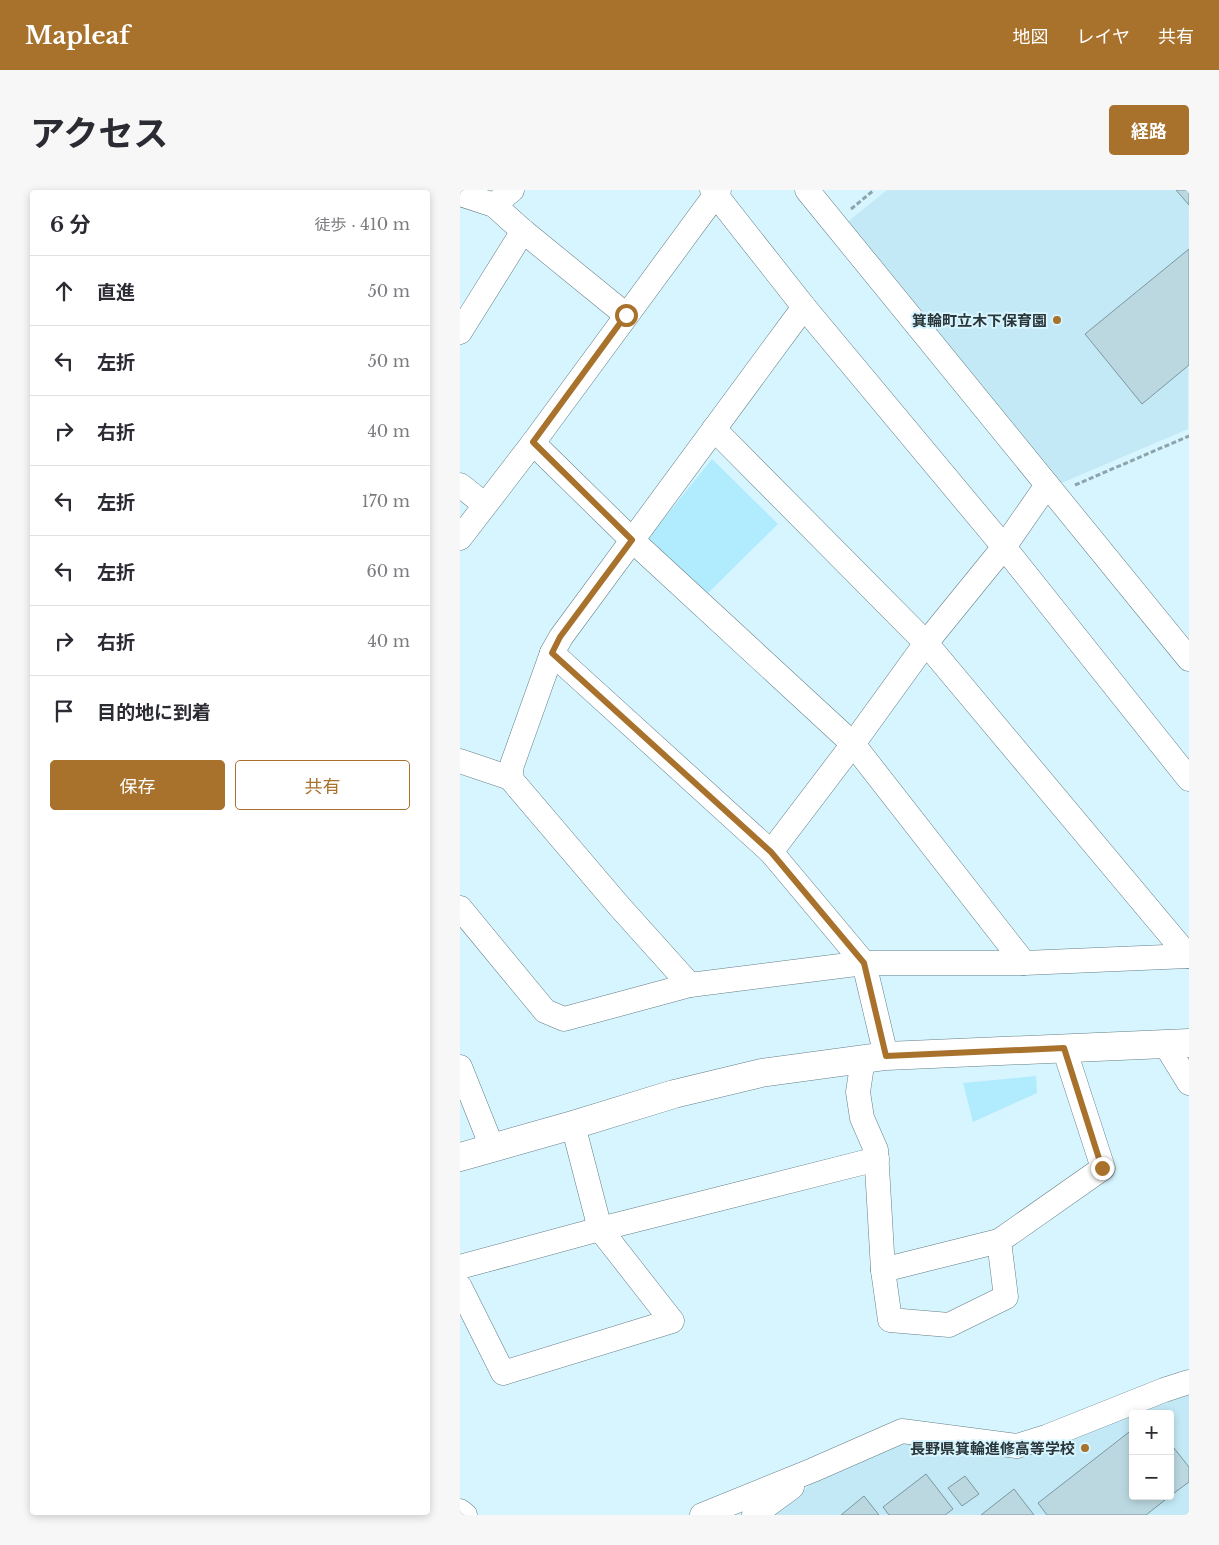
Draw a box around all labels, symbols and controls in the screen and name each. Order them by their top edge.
text: Mapleaf [25,21,130,50]
text: 地図 [1013,26,1049,48]
text: レイヤ [1077,26,1130,48]
text: 共有 [1158,26,1194,48]
button: 経路 [1109,105,1189,155]
text: アクセス [30,112,168,155]
text: 6 分 [50,212,91,238]
text: 徒歩 · 410 m [315,214,410,234]
icon: ahead [50,277,78,305]
text: 直進 [97,281,135,304]
text: 50 m [368,281,410,301]
route start [615,304,638,327]
place label: 箕輪町立木下保育園 [912,311,1047,330]
marker: 箕輪町立木下保育園 [1051,314,1063,326]
icon: left [50,347,78,375]
text: 左折 [97,351,135,374]
text: 50 m [368,351,410,371]
icon: right [50,417,78,445]
text: 右折 [97,421,135,444]
text: 40 m [367,421,410,441]
icon: left [50,487,78,515]
text: 左折 [97,491,135,514]
text: 170 m [362,491,410,511]
icon: left [50,557,78,585]
text: 左折 [97,561,135,584]
text: 60 m [367,561,410,581]
icon: right [50,627,78,655]
text: 右折 [97,631,135,654]
text: 40 m [367,631,410,651]
icon: arrive [50,697,78,725]
text: 目的地に到着 [97,701,211,724]
button: 保存 [50,760,225,810]
button: 共有 [235,760,410,810]
route end [1091,1157,1114,1180]
map controls [1129,1410,1174,1500]
button: + [1129,1410,1174,1455]
place label: 長野県箕輪進修高等学校 [910,1439,1075,1458]
marker: 長野県箕輪進修高等学校 [1079,1442,1091,1454]
button: − [1129,1455,1174,1500]

